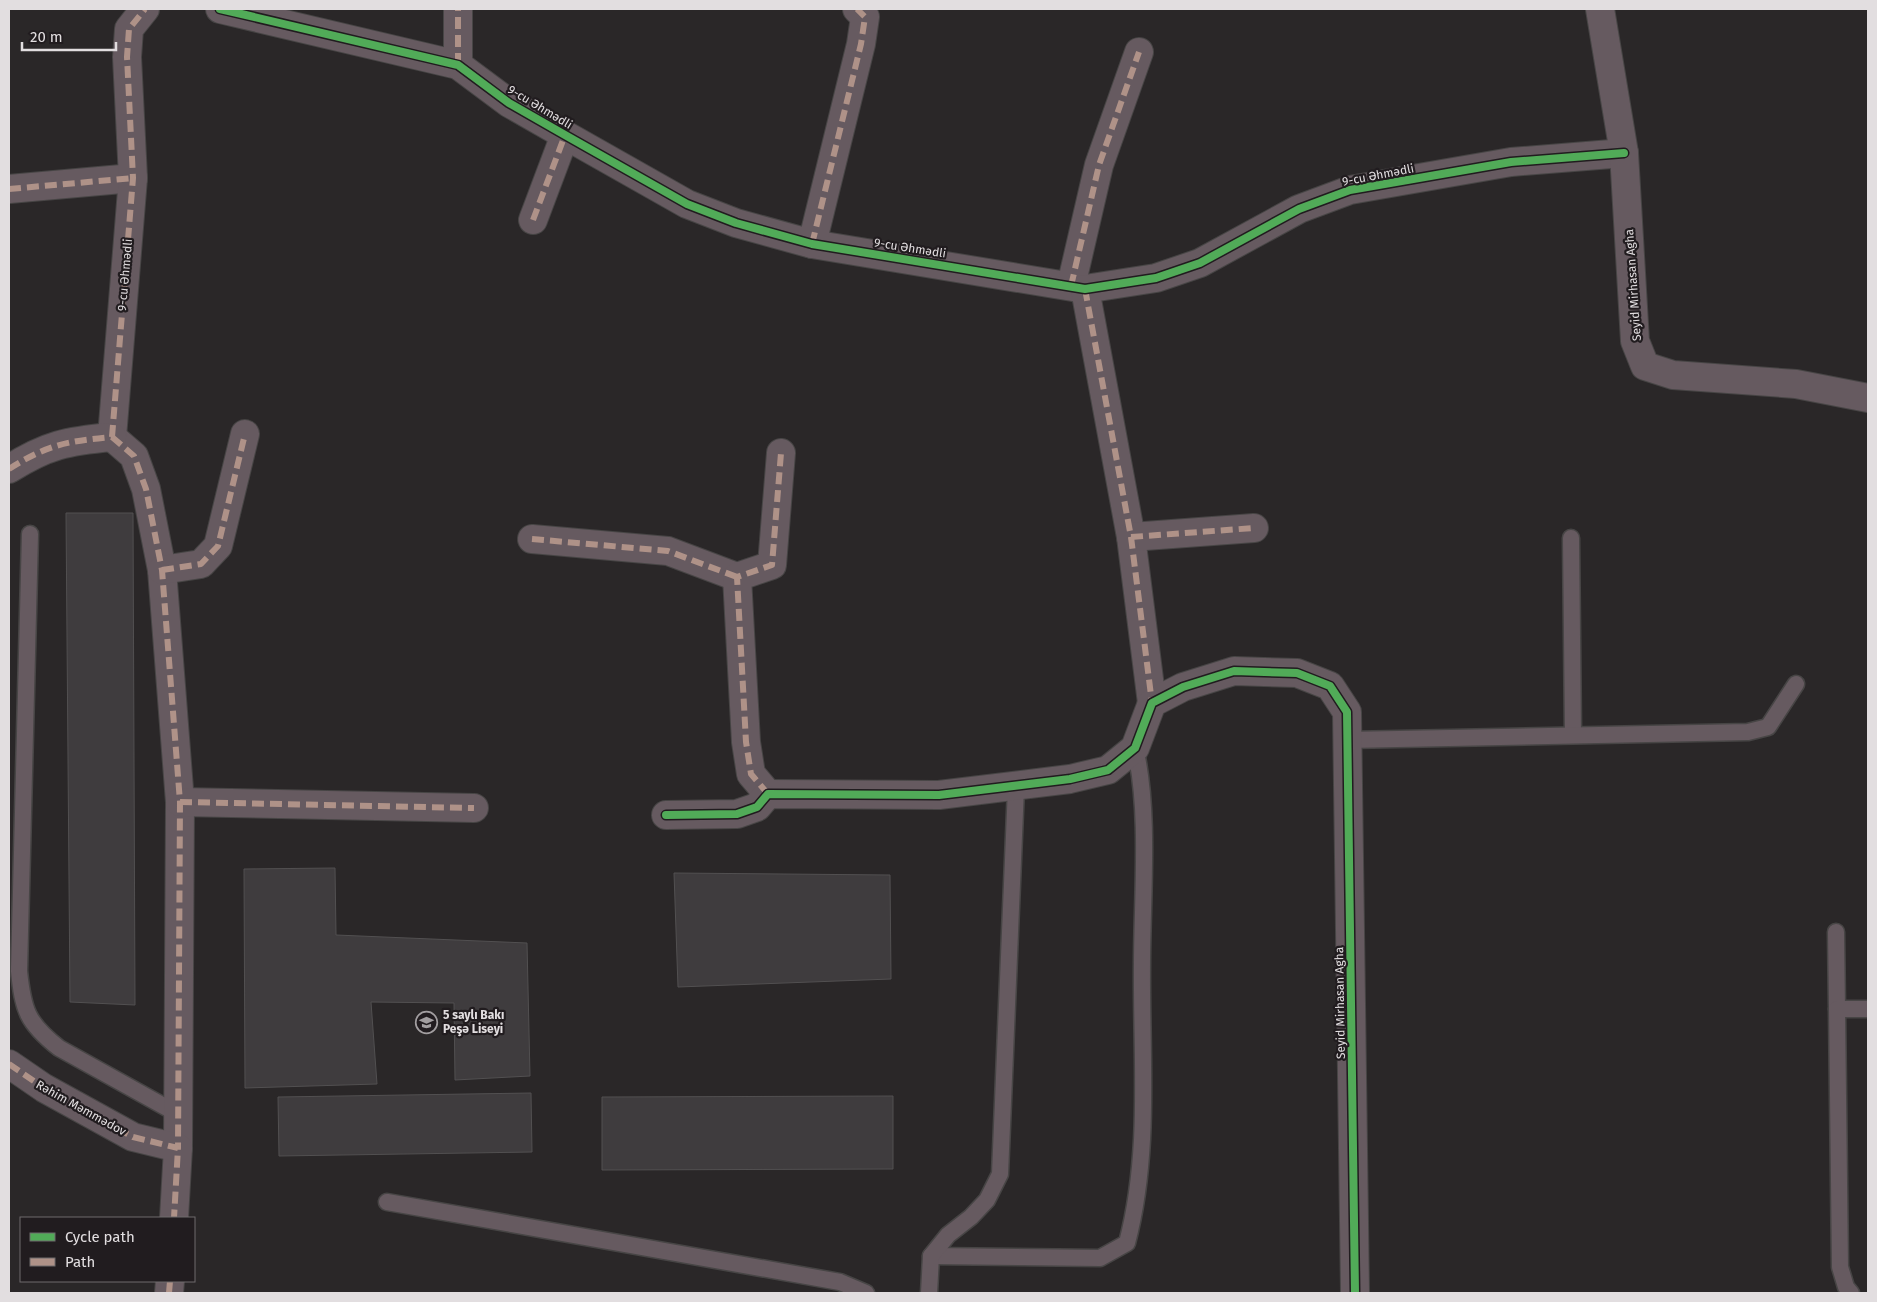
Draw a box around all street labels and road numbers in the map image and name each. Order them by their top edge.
street label: 9-cu Əhmədli [505,82,575,132]
street label: 9-cu Əhmədli [1341,161,1415,189]
street label: Seyid Mirhasan Agha [1622,228,1644,342]
street label: 9-cu Əhmədli [873,235,947,261]
street label: 9-cu Əhmədli [115,238,135,312]
street label: Seyid Mirhasan Agha [1332,947,1348,1059]
street label: Rəhim Məmmədov [33,1077,129,1139]

